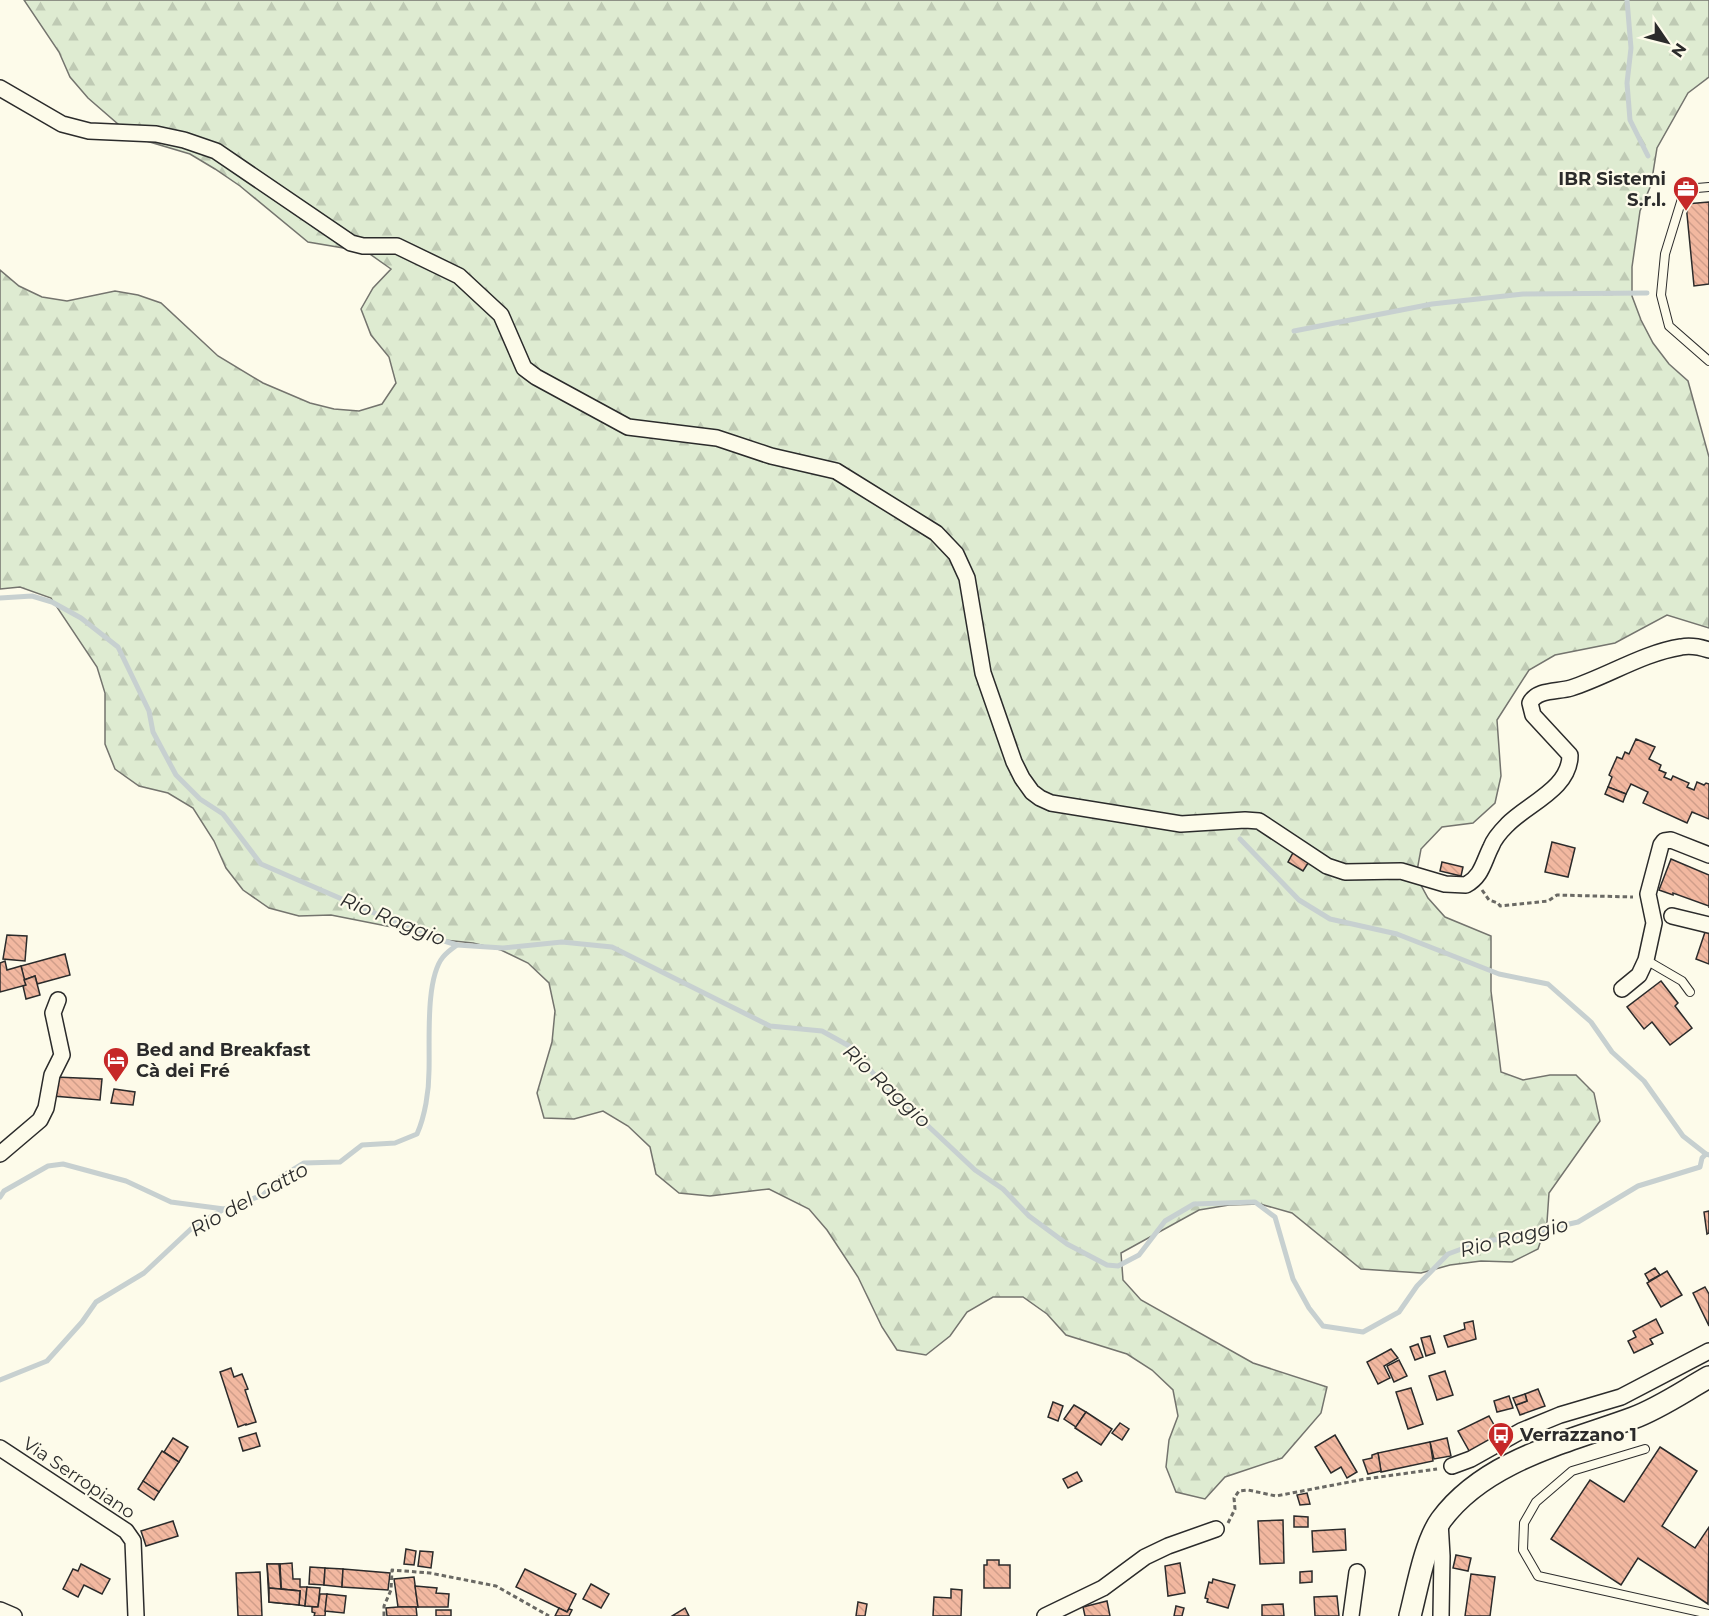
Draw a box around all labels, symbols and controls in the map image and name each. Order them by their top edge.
north arrow [1637,12,1697,72]
text: N [1667,40,1690,61]
place label: IBR Sistemi S.r.l. [1558,168,1666,211]
office icon: IBR Sistemi S.r.l. [1671,174,1701,212]
water label: Rio Raggio [337,887,449,951]
place label: Bed and Breakfast Cà dei Fré [136,1039,311,1082]
water label: Rio Raggio [838,1039,936,1133]
hotel icon: Bed and Breakfast Cà dei Fré [101,1045,131,1083]
water label: Rio del Gatto [186,1157,312,1241]
water label: Rio Raggio [1457,1212,1571,1262]
bus stop icon: Verrazzano 1 [1486,1420,1516,1458]
place label: Verrazzano 1 [1519,1424,1637,1446]
street label: Via Serropiano [19,1432,139,1524]

